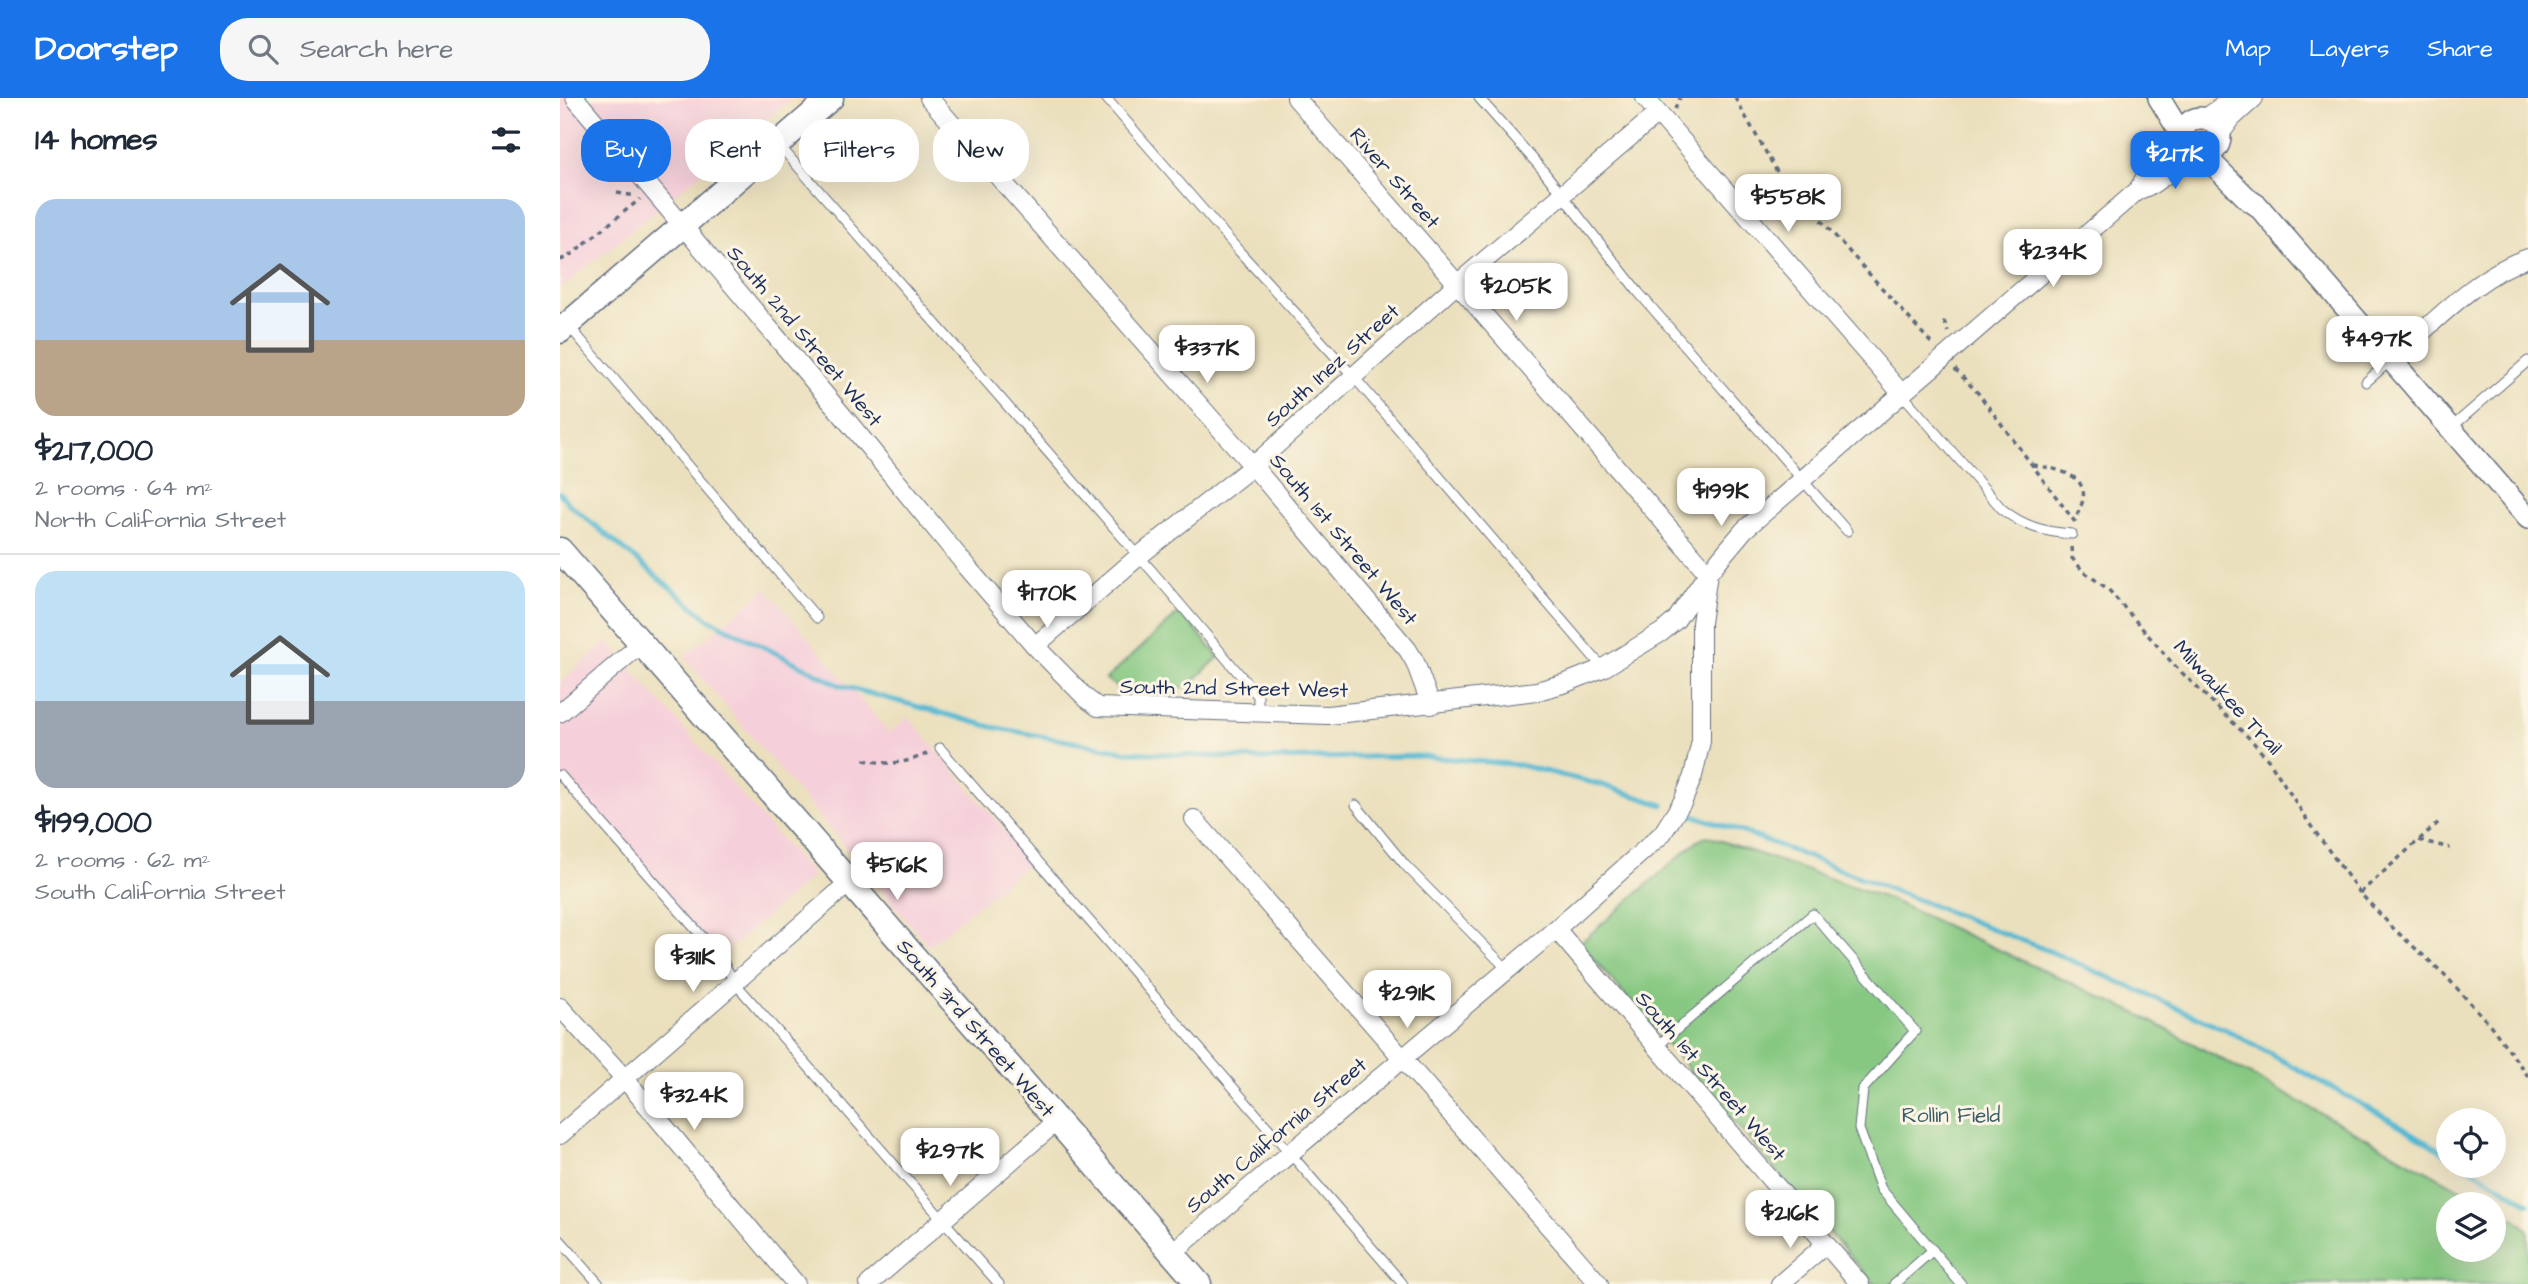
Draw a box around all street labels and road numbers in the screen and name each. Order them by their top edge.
street label: River Street [1343,122,1447,235]
street label: South 2nd Street West [720,240,889,433]
street label: South Inez Street [1259,297,1406,434]
street label: South 1st Street West [1263,447,1425,632]
street label: Milwaukee Trail [2167,633,2289,761]
street label: South 2nd Street West [1120,672,1349,705]
street label: South 3rd Street West [890,933,1062,1124]
street label: South 1st Street West [1629,985,1793,1168]
street label: South California Street [1179,1050,1374,1220]

